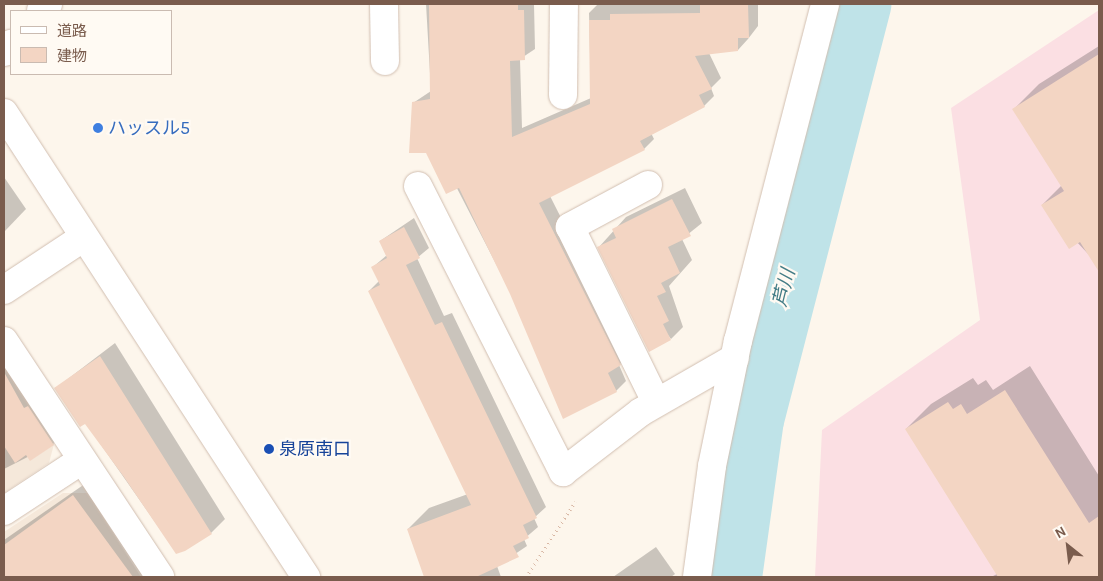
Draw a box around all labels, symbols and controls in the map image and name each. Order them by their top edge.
legend [10,10,172,75]
text: 道路 [57,22,87,40]
text: 建物 [57,47,87,65]
place label: ハッスル5 [108,117,190,139]
marker: ハッスル5 [92,122,104,134]
water label: 芦川 [769,267,801,309]
place label: 泉原南口 [279,438,351,460]
marker: 泉原南口 [263,443,275,455]
north arrow [1043,521,1093,571]
text: N [1052,523,1069,542]

